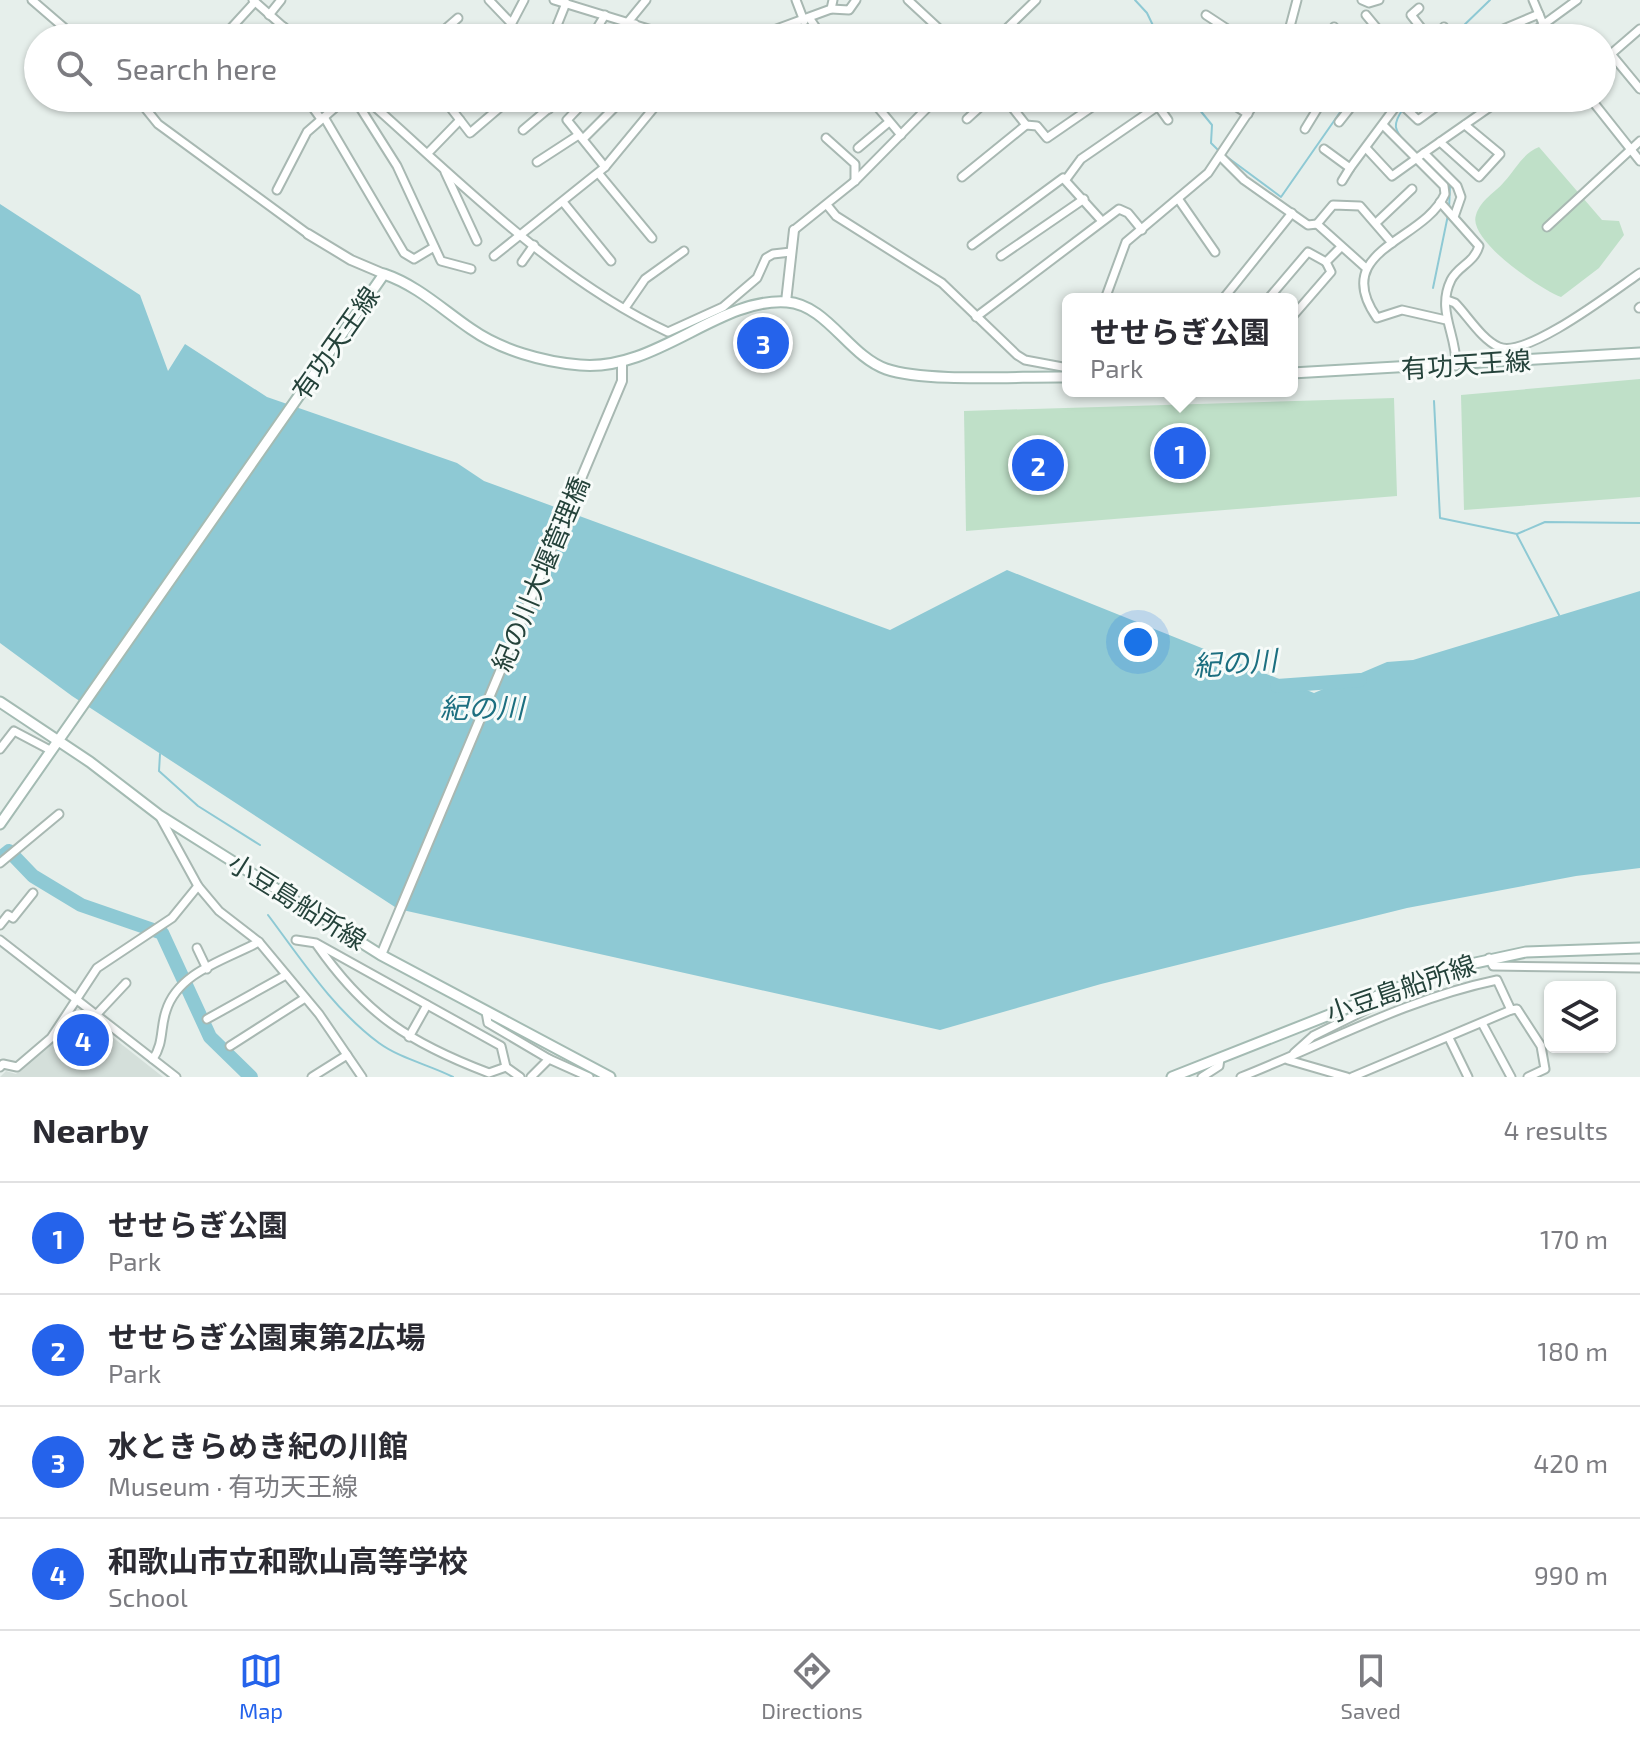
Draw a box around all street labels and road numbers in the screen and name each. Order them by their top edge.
street label: 有功天王線 [285,280,385,404]
street label: 有功天王線 [1400,344,1532,384]
street label: 紀の川大堰管理橋 [485,472,595,675]
street label: 小豆島船所線 [223,846,372,955]
street label: 小豆島船所線 [1322,948,1479,1028]

